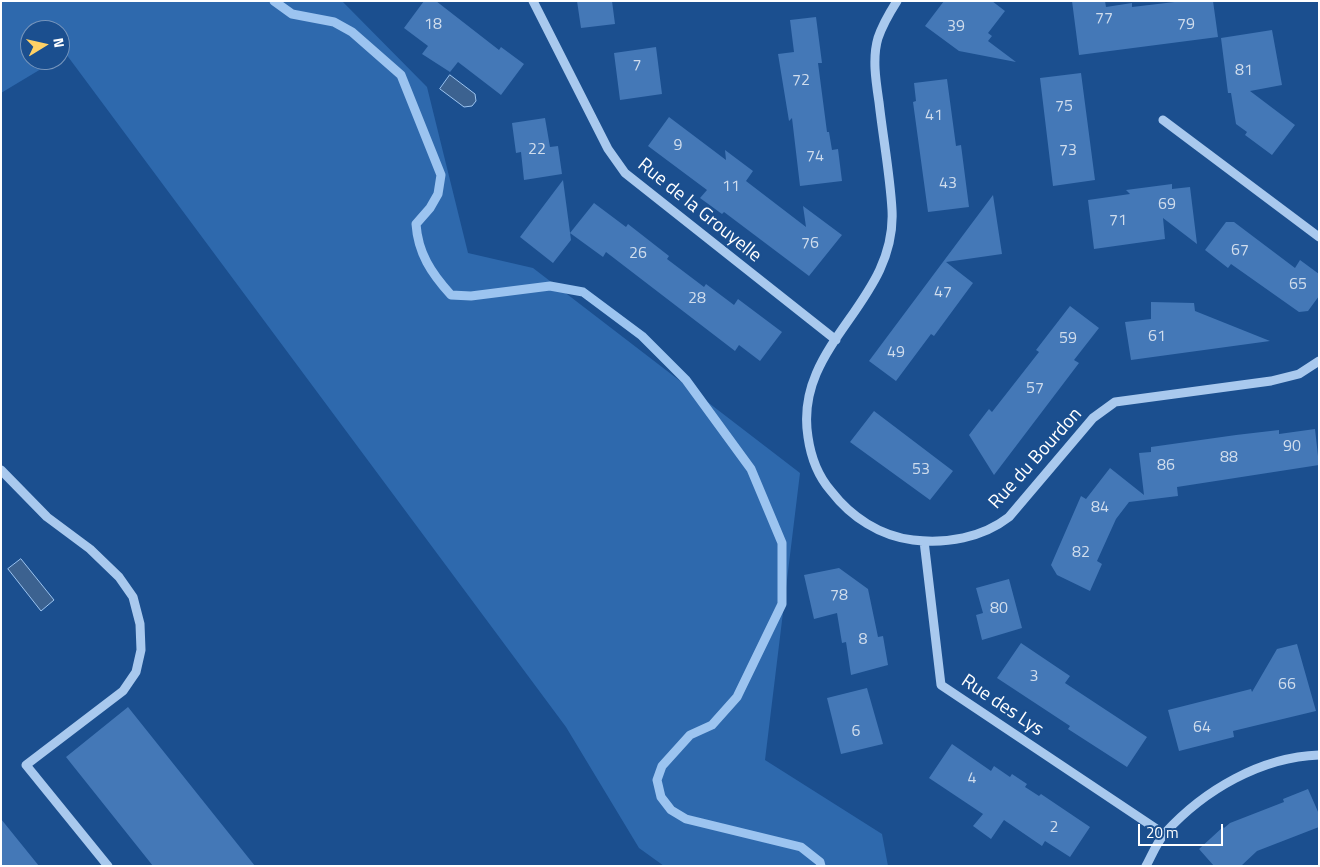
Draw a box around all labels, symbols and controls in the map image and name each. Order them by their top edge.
house number: 77 [1095,9,1113,29]
house number: 18 [424,15,442,35]
house number: 79 [1177,15,1195,35]
house number: 39 [947,17,965,37]
north arrow [20,20,70,70]
text: N [48,36,70,49]
house number: 7 [633,56,641,76]
house number: 81 [1235,61,1253,81]
house number: 72 [792,71,810,91]
house number: 75 [1055,97,1073,117]
house number: 41 [925,106,943,126]
house number: 9 [674,136,682,156]
house number: 22 [528,140,546,160]
house number: 73 [1059,141,1077,161]
house number: 74 [806,147,824,167]
street label: Rue de la Grouyelle [633,154,765,268]
house number: 43 [939,174,957,194]
house number: 11 [722,177,740,197]
house number: 69 [1158,195,1176,215]
house number: 71 [1109,211,1127,231]
house number: 76 [801,234,819,254]
house number: 67 [1231,241,1249,261]
house number: 26 [629,244,647,264]
house number: 65 [1289,275,1307,295]
house number: 47 [934,283,952,303]
house number: 28 [688,289,706,309]
house number: 61 [1148,327,1166,347]
house number: 59 [1059,329,1077,349]
house number: 49 [887,343,905,363]
house number: 57 [1026,379,1044,399]
street label: Rue du Bourdon [985,404,1087,514]
house number: 90 [1283,437,1301,457]
house number: 88 [1220,448,1238,468]
house number: 86 [1157,456,1175,476]
house number: 53 [912,460,930,480]
house number: 84 [1091,498,1109,518]
house number: 82 [1072,543,1090,563]
house number: 78 [830,586,848,606]
house number: 80 [990,599,1008,619]
house number: 8 [859,630,867,650]
house number: 3 [1030,667,1038,687]
street label: Rue des Lys [957,670,1047,742]
house number: 66 [1278,675,1296,695]
house number: 64 [1193,718,1211,738]
house number: 6 [852,722,860,742]
house number: 4 [968,769,976,789]
scale bar [1140,814,1225,846]
house number: 2 [1050,818,1058,838]
text: 20 m [1146,821,1179,844]

